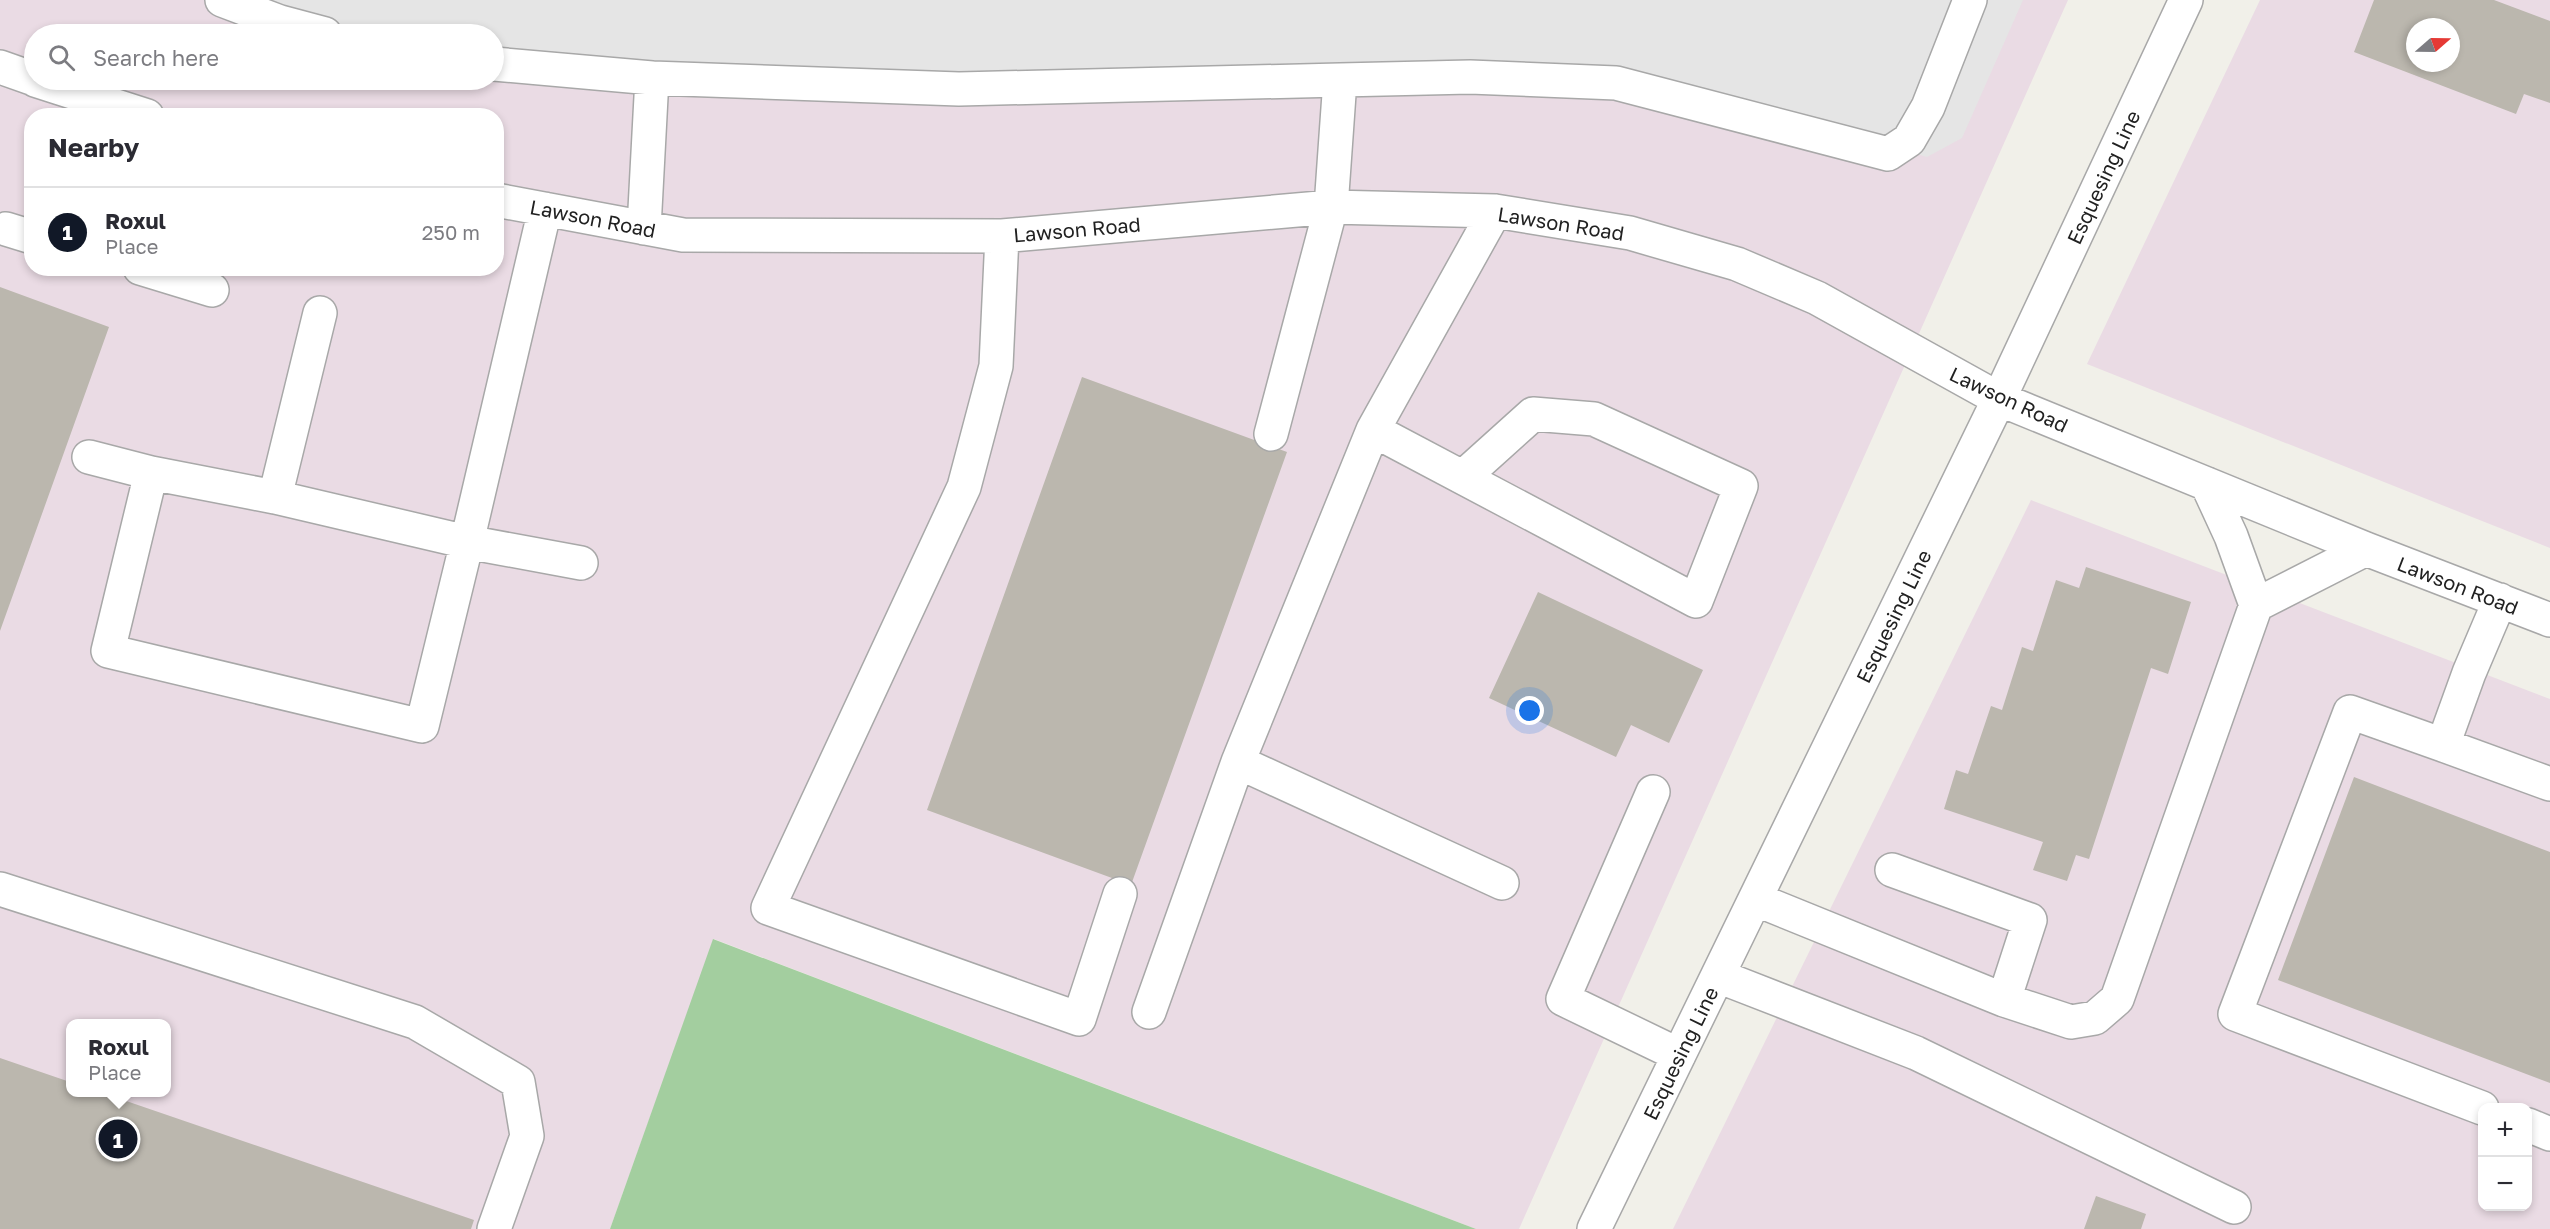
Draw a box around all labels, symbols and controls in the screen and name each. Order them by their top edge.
north arrow [2406,18,2460,72]
search box [24,24,504,90]
icon: search [45,41,78,74]
text: Search here [93,44,219,71]
street label: Esquesing Line [2061,106,2145,248]
text: Nearby [48,132,139,163]
street label: Lawson Road [528,194,658,242]
street label: Lawson Road [1496,201,1626,245]
text: Roxul [105,207,166,234]
street label: Lawson Road [1012,211,1142,247]
text: 1 [62,220,73,244]
text: 250 m [422,220,480,244]
text: Place [105,234,158,258]
street label: Lawson Road [1946,361,2072,437]
street label: Esquesing Line [1850,546,1936,686]
street label: Lawson Road [2394,551,2522,619]
your location [1515,696,1544,725]
street label: Esquesing Line [1637,983,1723,1123]
popup [66,1019,171,1097]
text: Roxul [88,1033,149,1060]
text: Place [88,1060,141,1084]
map controls [2478,1103,2532,1211]
button: + [2478,1103,2532,1157]
pin: 1 [98,1116,138,1162]
button: − [2478,1157,2532,1211]

